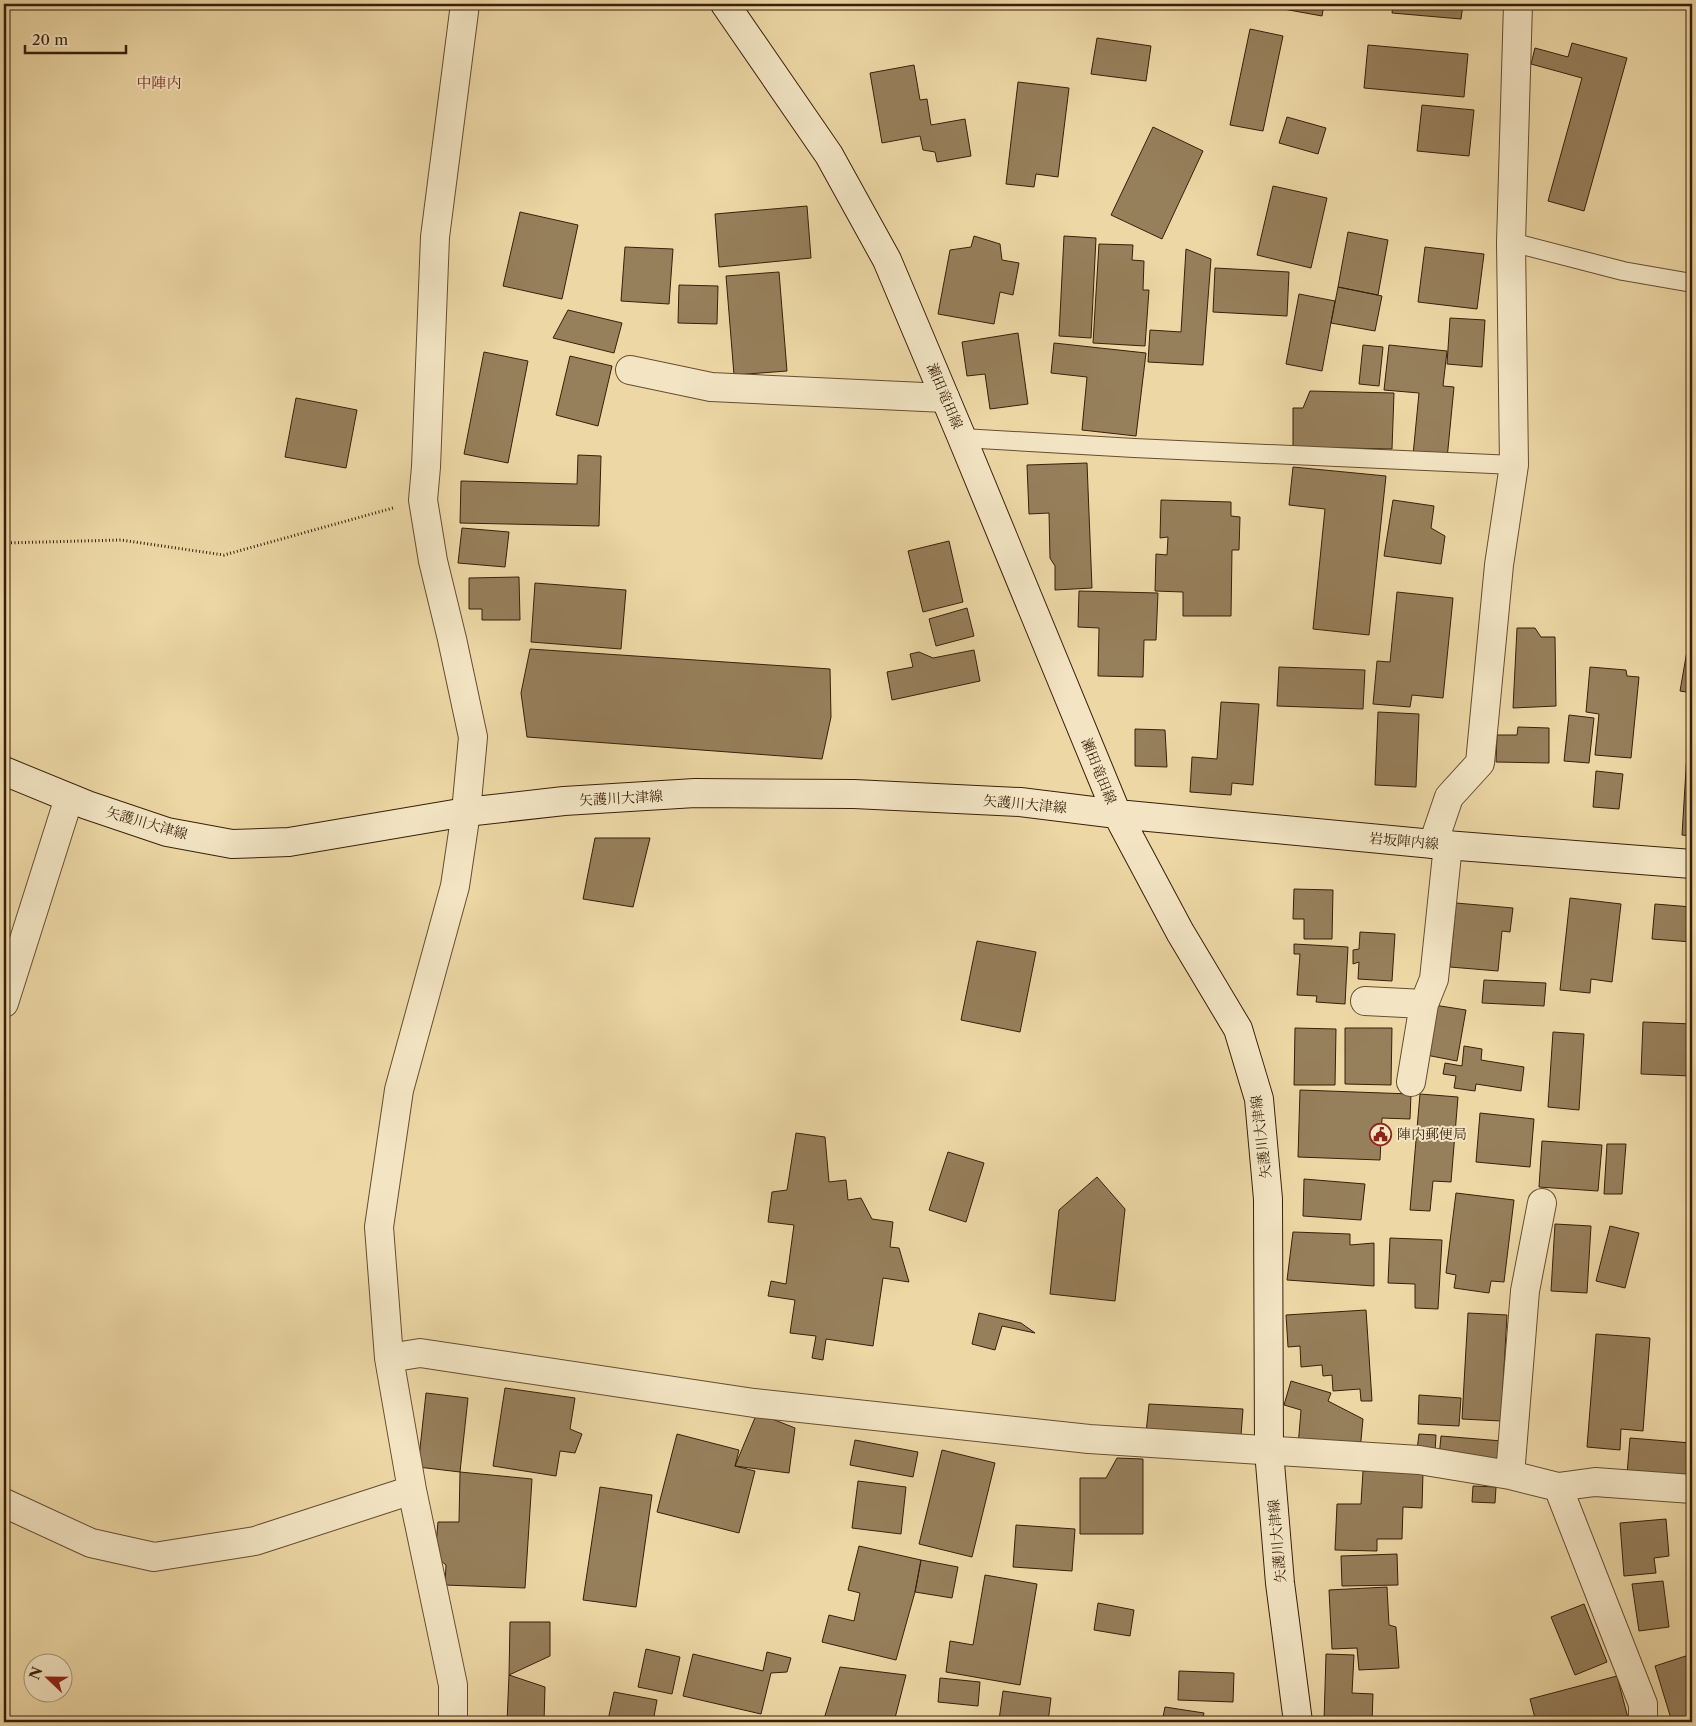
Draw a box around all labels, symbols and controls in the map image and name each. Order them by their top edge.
scale bar [25,22,126,54]
text: 20 m [32,30,68,49]
district label: 中陣内 [136,73,182,92]
street label: 瀬田竜田線 [923,360,967,432]
street label: 瀬田竜田線 [1078,735,1120,807]
street label: 矢護川大津線 [579,787,663,809]
street label: 矢護川大津線 [982,791,1068,817]
street label: 矢護川大津線 [104,803,190,843]
street label: 岩坂陣内線 [1368,829,1440,853]
street label: 矢護川大津線 [1247,1094,1275,1180]
public building icon: 陣内郵便局 [1369,1122,1393,1146]
place label: 陣内郵便局 [1397,1125,1467,1143]
street label: 矢護川大津線 [1264,1498,1290,1584]
north arrow [22,1654,72,1704]
text: N [25,1664,47,1682]

